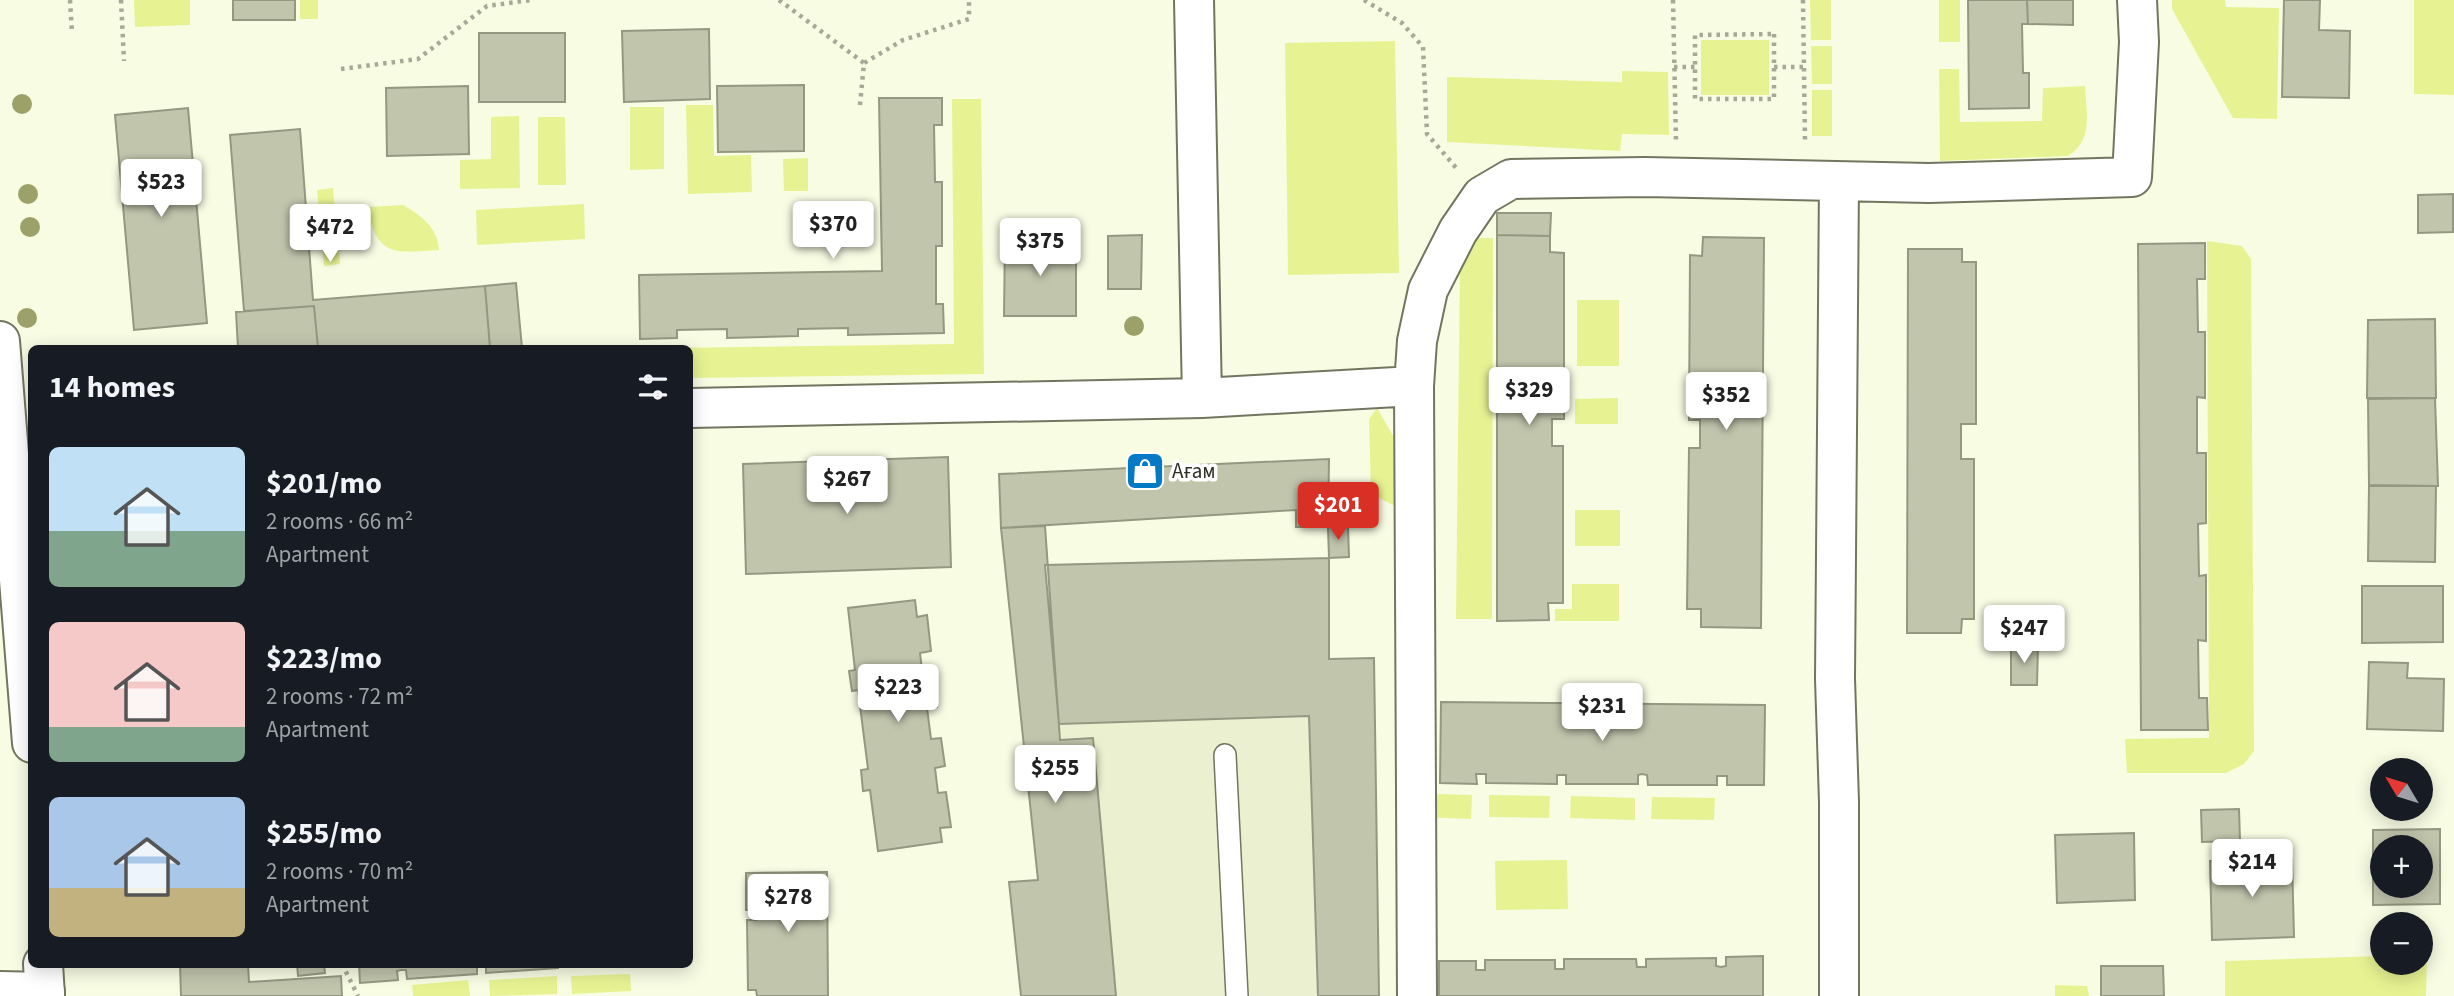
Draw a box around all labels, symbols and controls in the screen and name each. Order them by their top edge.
pin: $523 [120,160,202,219]
text: $523 [137,165,185,198]
pin: $370 [792,202,874,261]
pin: $472 [289,204,371,264]
text: $370 [809,207,857,240]
text: $472 [306,210,354,243]
pin: $375 [999,218,1081,278]
text: $375 [1016,224,1064,257]
text: 14 homes [49,366,175,409]
icon: filters [634,368,672,406]
pin: $329 [1488,368,1570,427]
pin: $352 [1685,372,1767,432]
text: $329 [1505,373,1553,406]
text: $352 [1702,378,1750,411]
shop icon: Ағам [1124,450,1166,492]
pin: $267 [806,456,888,516]
place label: Ағам [1172,456,1216,486]
text: $201/mo [266,462,382,505]
text: $267 [823,462,871,495]
icon: home [105,475,189,559]
pin: $201 [1297,482,1379,542]
text: $201 [1314,488,1362,521]
text: 2 rooms · 66 m² [266,505,413,538]
text: Apartment [266,538,369,571]
pin: $247 [1983,606,2065,665]
text: $247 [2000,611,2048,644]
text: $223/mo [266,637,382,680]
icon: home [105,650,189,734]
pin: $223 [857,664,939,724]
text: $223 [874,670,922,703]
text: 2 rooms · 72 m² [266,680,413,713]
pin: $231 [1561,684,1643,743]
text: $231 [1578,689,1626,722]
text: Apartment [266,713,369,746]
pin: $255 [1014,746,1096,805]
text: $255 [1031,751,1079,784]
north arrow [2370,758,2432,821]
map controls [2370,758,2433,975]
text: $255/mo [266,812,382,855]
icon: home [105,825,189,909]
button: + [2370,835,2433,898]
pin: $214 [2211,839,2293,899]
text: $214 [2228,845,2276,878]
text: 2 rooms · 70 m² [266,855,413,888]
pin: $278 [747,874,829,934]
text: $278 [764,880,812,913]
text: Apartment [266,888,369,921]
button: − [2370,912,2433,975]

